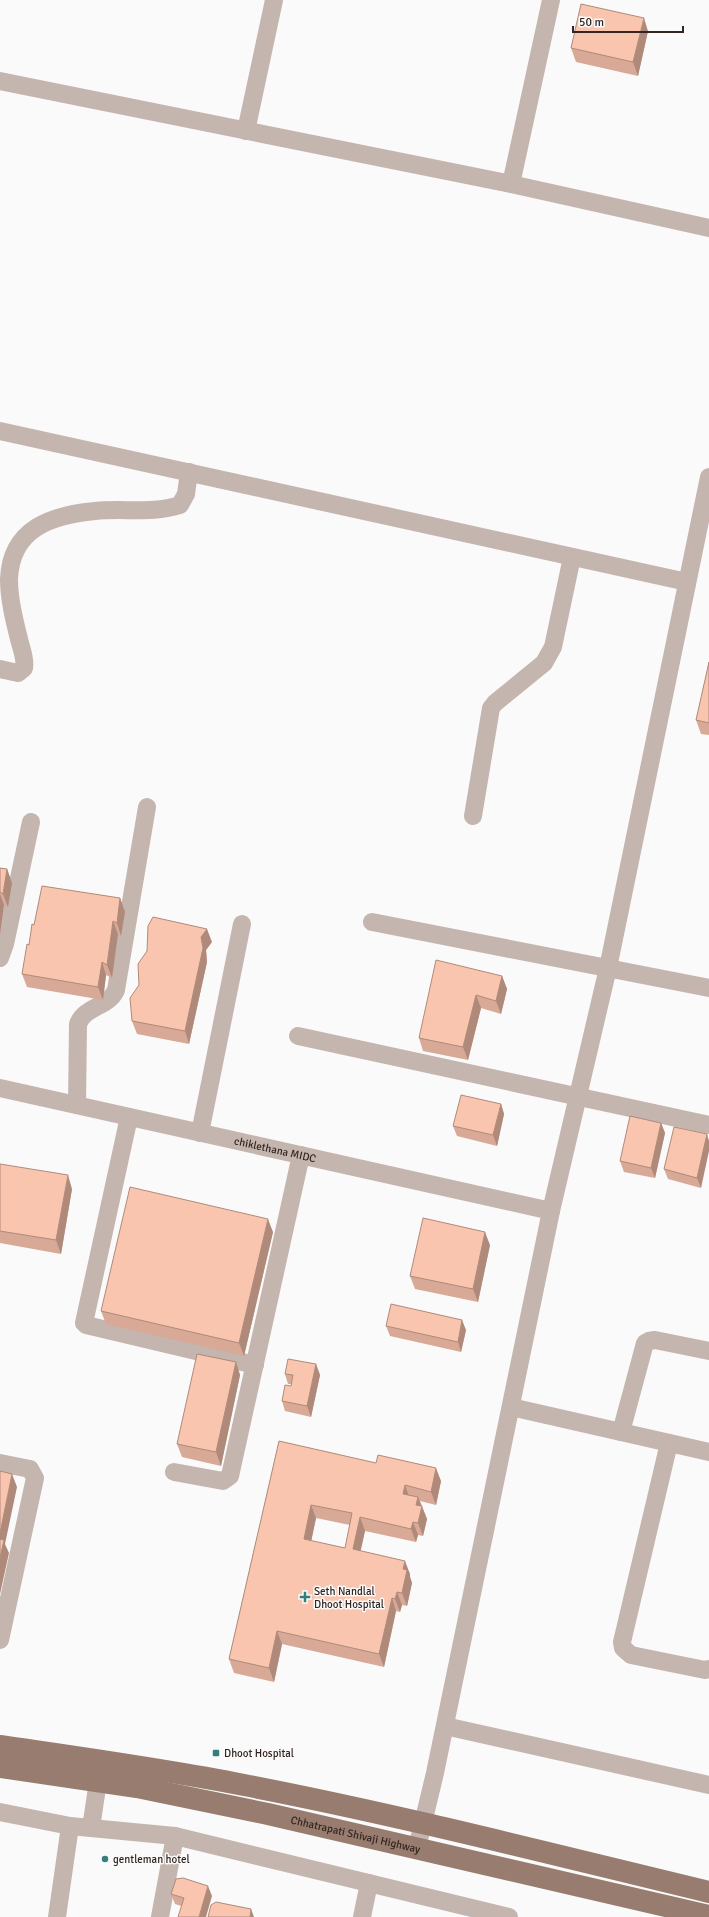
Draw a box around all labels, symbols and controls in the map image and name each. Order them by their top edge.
scale bar [573,8,683,34]
text: 50 m [579,15,604,30]
street label: chiklethana MIDC [233,1134,318,1165]
place label: Seth Nandlal Dhoot Hospital [314,1585,384,1611]
marker: Seth Nandlal Dhoot Hospital [299,1591,311,1603]
place label: Dhoot Hospital [224,1747,294,1760]
marker: Dhoot Hospital [211,1748,221,1758]
street label: Chhatrapati Shivaji Highway [289,1813,422,1856]
place label: gentleman hotel [113,1853,190,1866]
marker: gentleman hotel [100,1854,110,1864]

